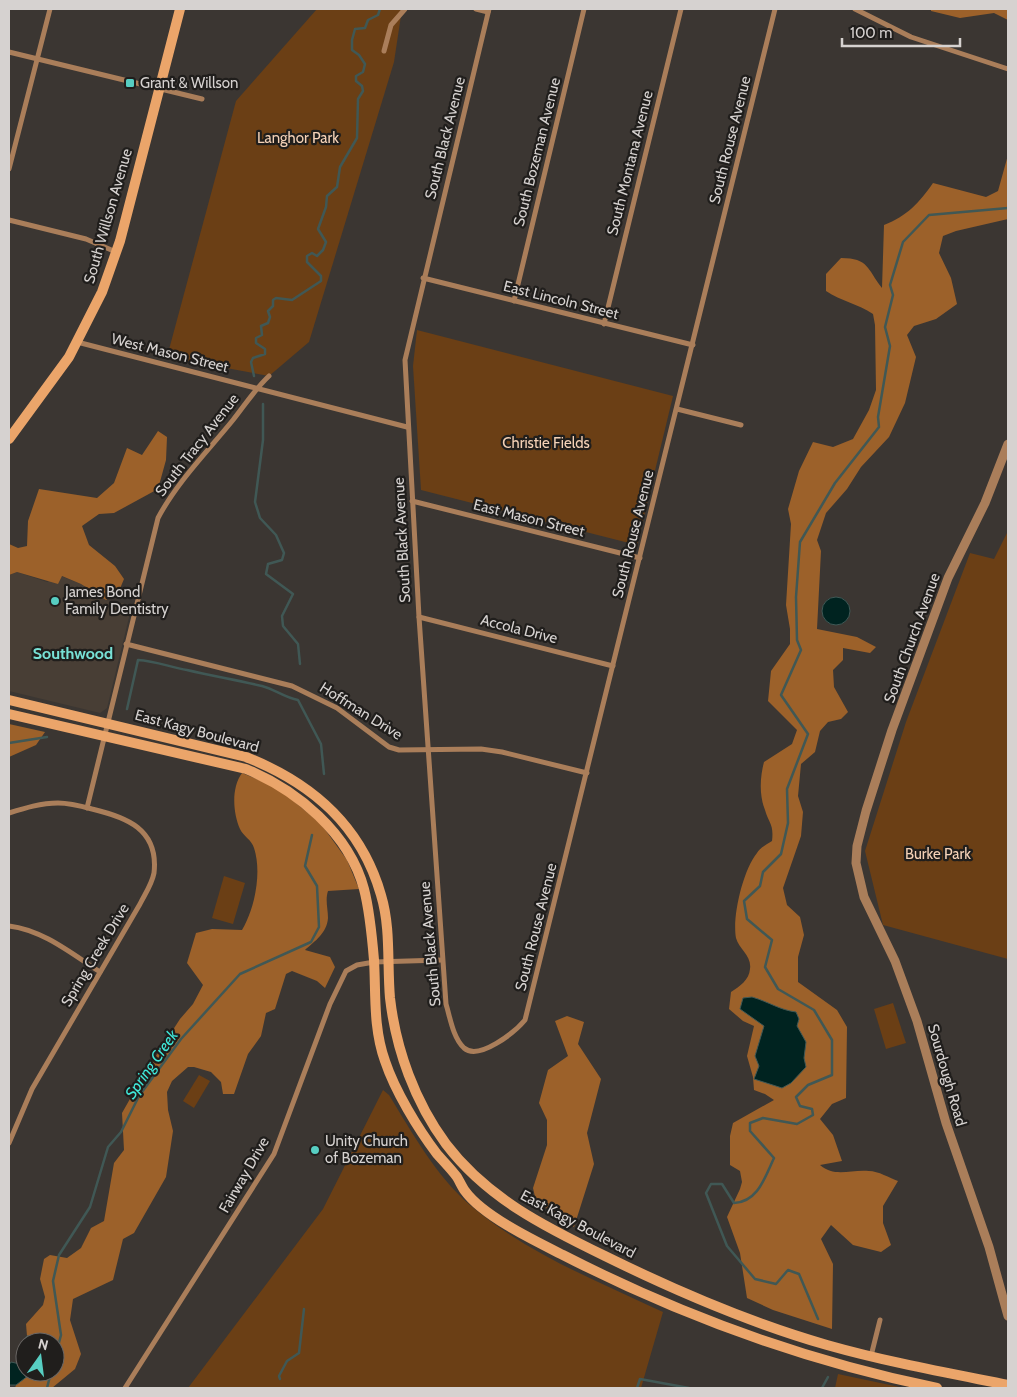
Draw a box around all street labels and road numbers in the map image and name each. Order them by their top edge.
street label: South Rouse Avenue [705,74,755,206]
street label: South Black Avenue [421,75,469,201]
street label: South Bozeman Avenue [510,75,564,228]
street label: South Montana Avenue [603,88,657,237]
street label: South Willson Avenue [80,146,136,286]
street label: East Lincoln Street [502,277,620,323]
street label: West Mason Street [110,330,230,376]
street label: South Tracy Avenue [151,390,243,500]
street label: South Rouse Avenue [608,468,658,600]
street label: South Black Avenue [390,477,414,603]
street label: East Mason Street [471,495,587,541]
street label: South Church Avenue [880,570,944,705]
street label: Accola Drive [479,611,560,647]
street label: Hoffman Drive [316,678,406,744]
street label: East Kagy Boulevard [133,706,261,756]
street label: South Rouse Avenue [511,861,561,993]
street label: South Black Avenue [416,880,444,1007]
street label: Spring Creek Drive [57,900,133,1010]
street label: Sourdough Road [924,1022,970,1128]
street label: Fairway Drive [215,1134,273,1216]
street label: East Kagy Boulevard [517,1186,639,1262]

